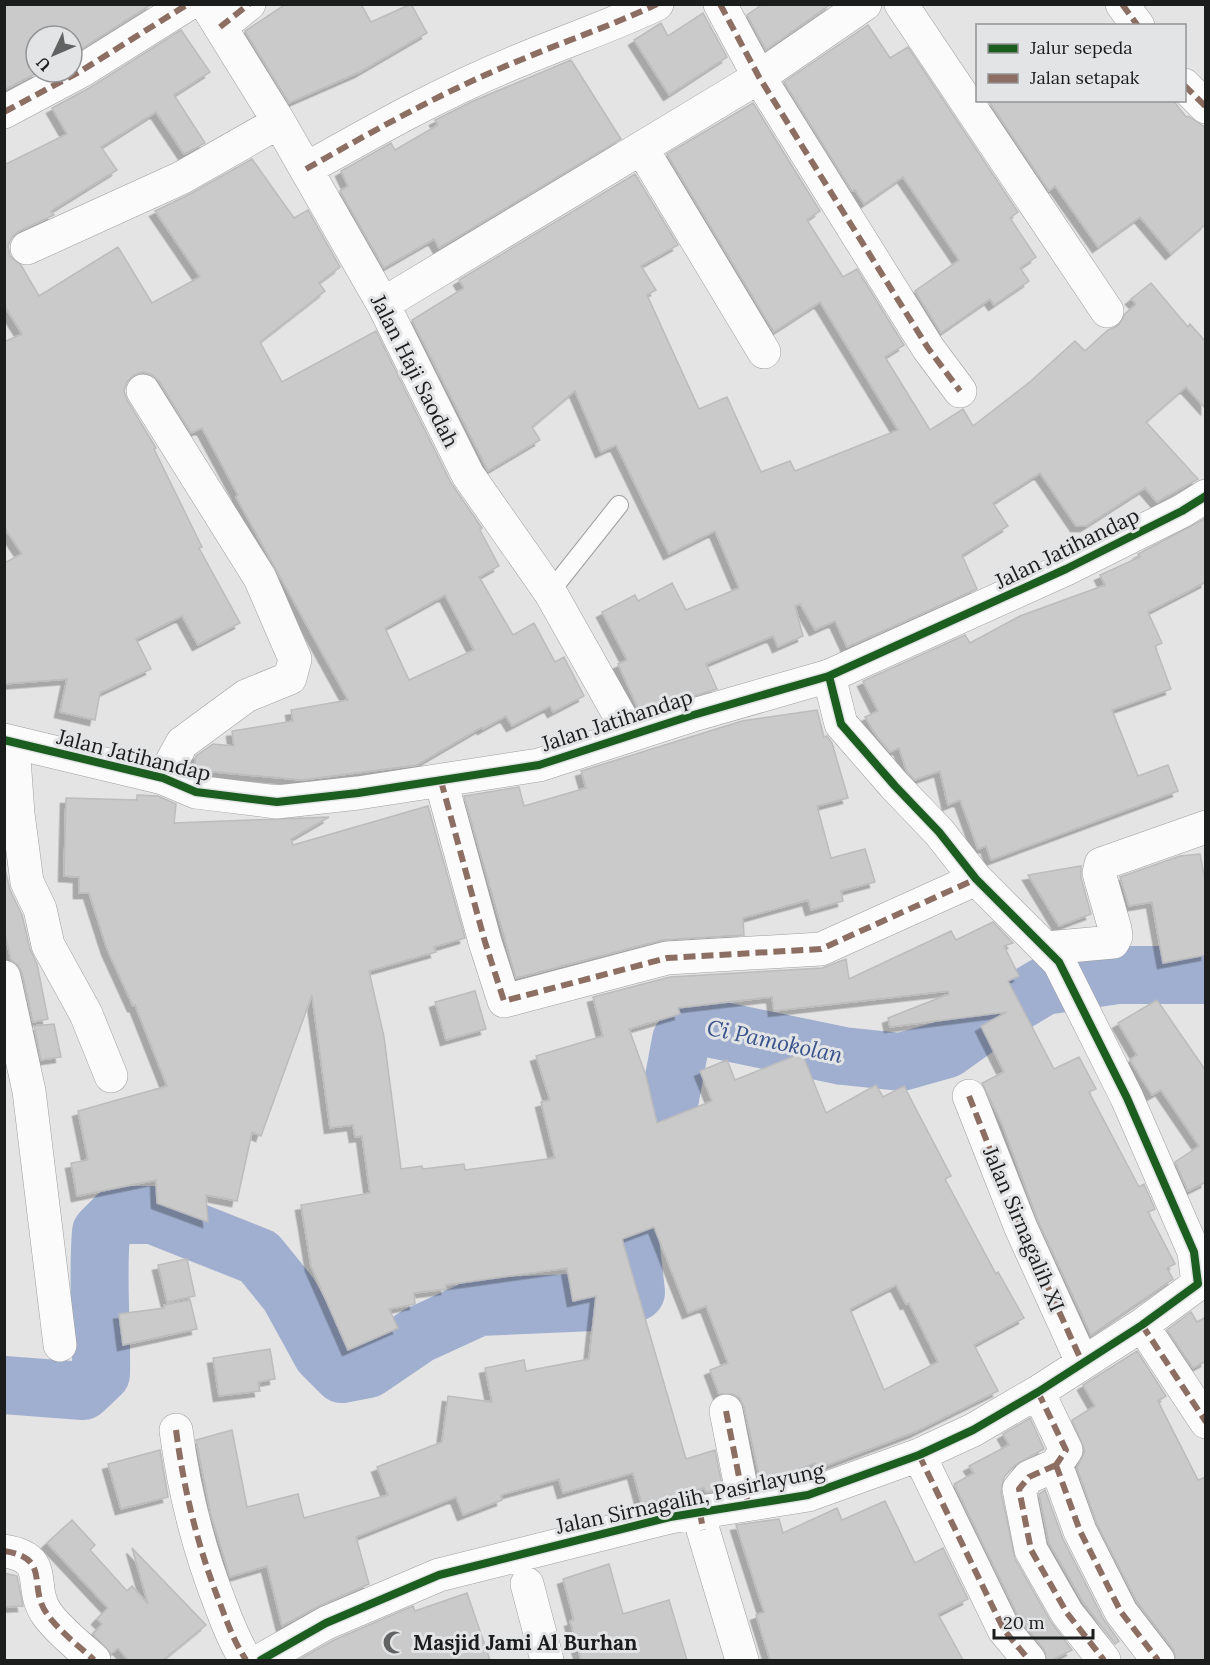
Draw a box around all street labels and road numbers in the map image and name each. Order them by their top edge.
street label: Jalan Haji Saodah [364,289,465,452]
street label: Jalan Jatihandap [989,501,1144,595]
street label: Jalan Jatihandap [537,683,696,757]
street label: Jalan Jatihandap [53,723,214,787]
street label: Jalan Sirnagalih XI [977,1142,1071,1315]
street label: Jalan Sirnagalih, Pasirlayung [553,1456,827,1540]

